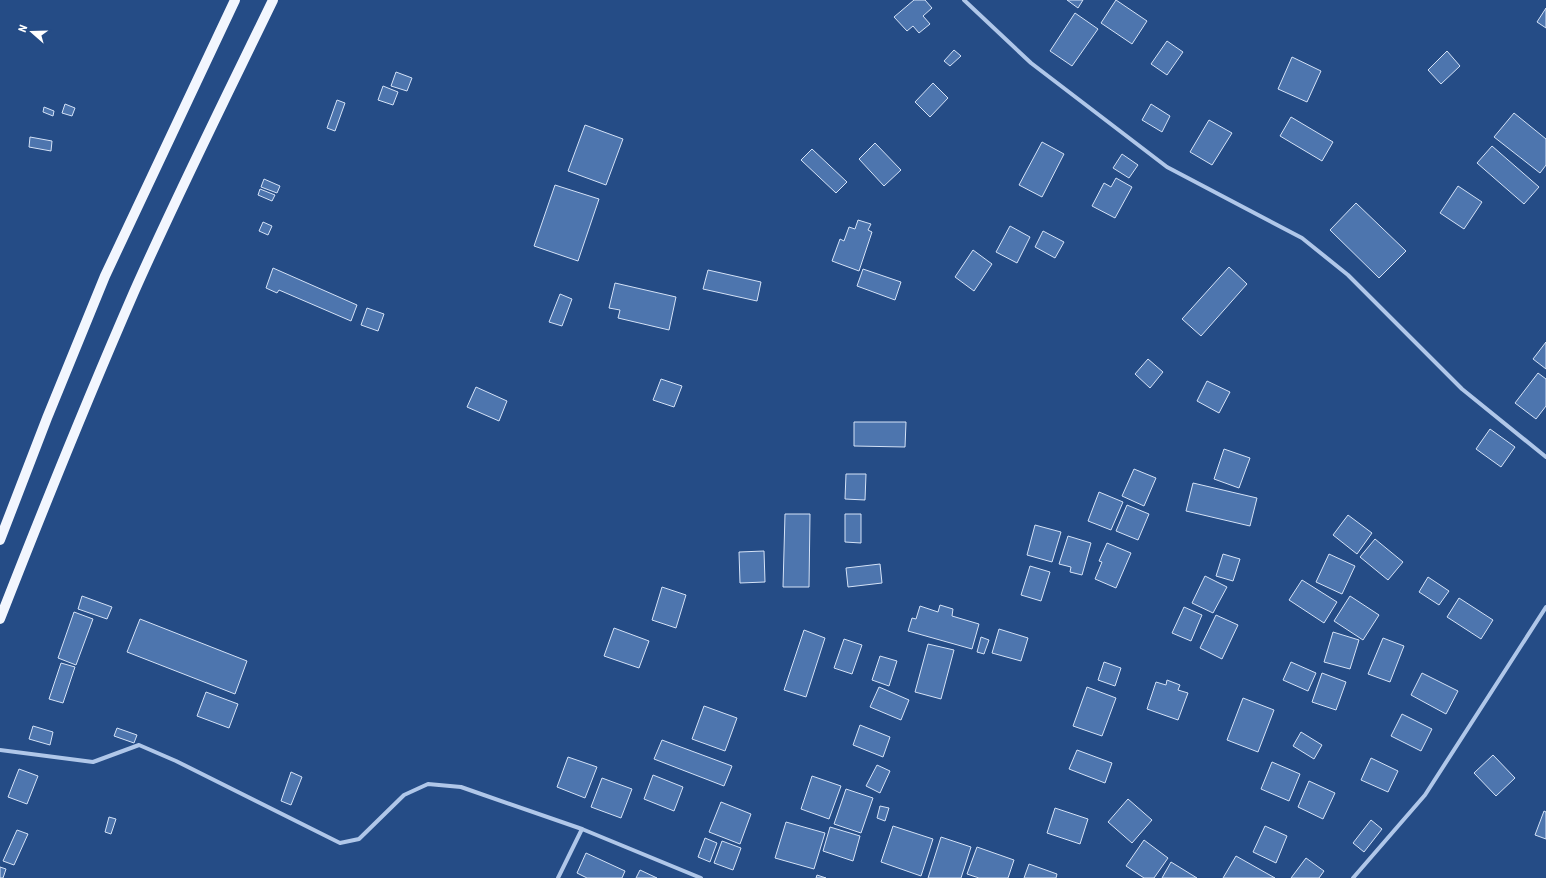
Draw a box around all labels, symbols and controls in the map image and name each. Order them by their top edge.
north arrow [12,12,52,52]
text: N [16,23,30,34]

